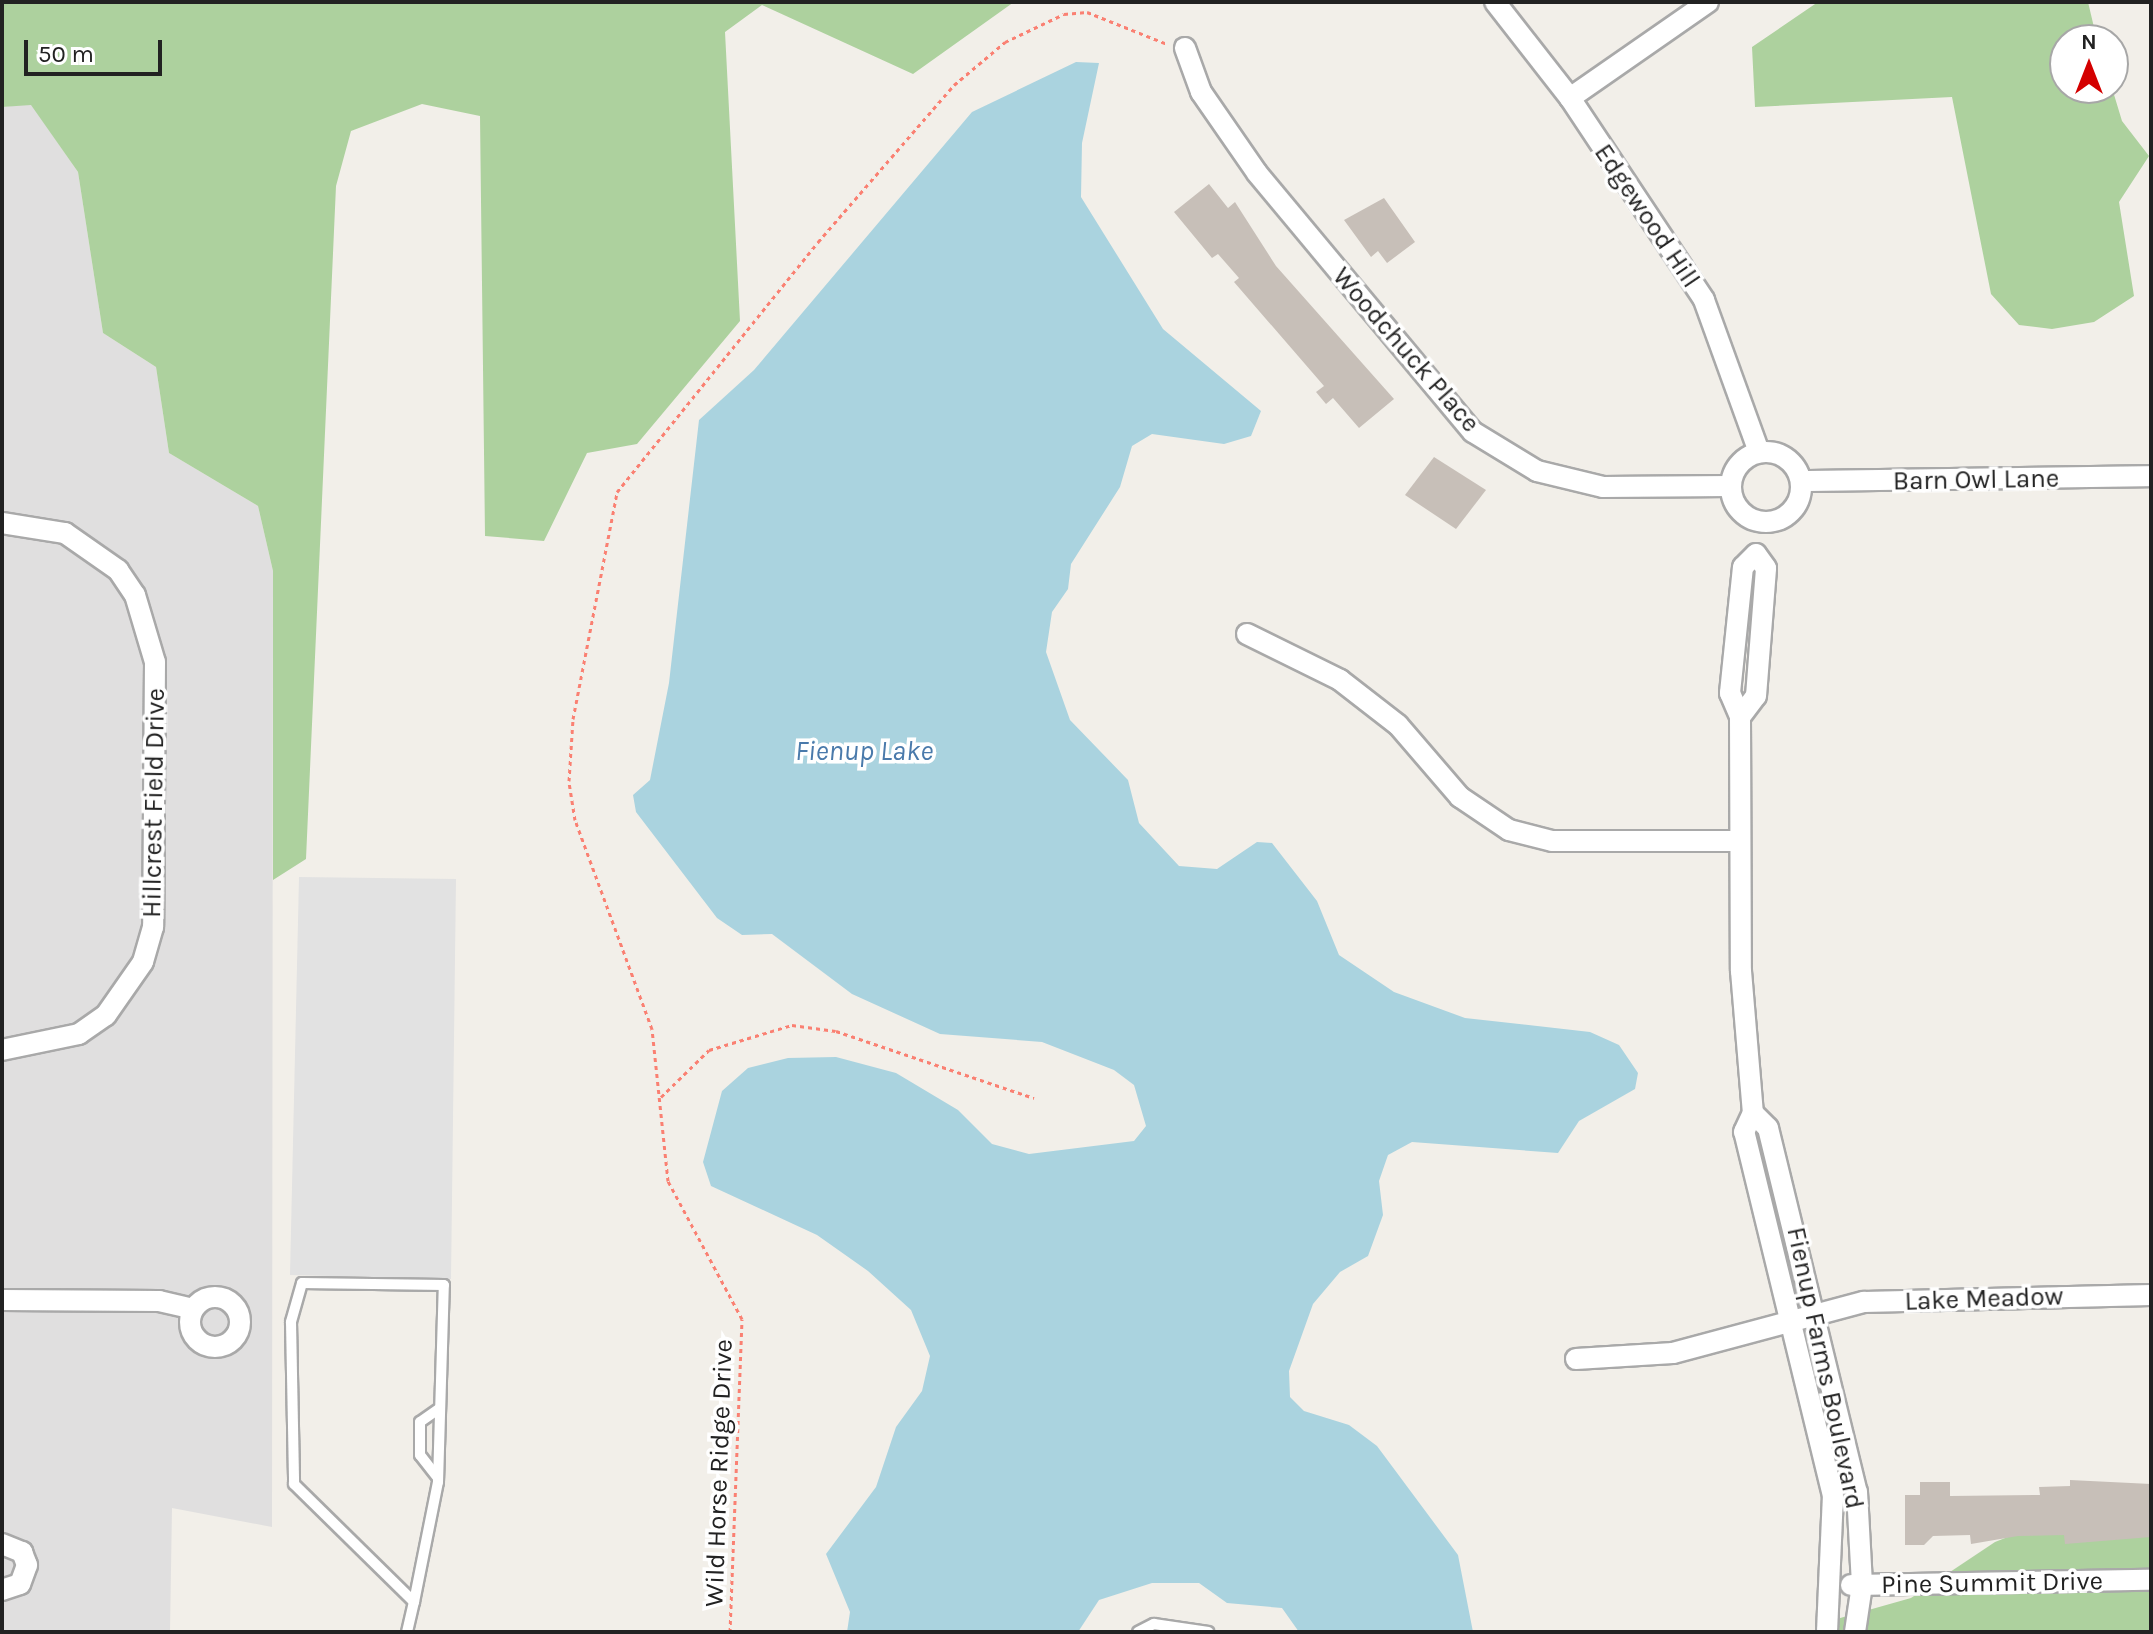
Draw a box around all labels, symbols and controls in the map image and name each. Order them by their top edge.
scale bar [28,24,166,74]
north arrow [2049,24,2129,104]
text: N [2081,29,2097,55]
text: 50 m [38,40,94,68]
street label: Edgewood Hill [1587,138,1707,294]
street label: Woodchuck Place [1326,261,1486,439]
street label: Barn Owl Lane [1893,463,2059,497]
street label: Hillcrest Field Drive [136,688,172,918]
water label: Fienup Lake [795,734,933,768]
street label: Fienup Farms Boulevard [1780,1224,1870,1512]
street label: Lake Meadow [1904,1281,2064,1317]
street label: Wild Horse Ridge Drive [699,1339,739,1607]
street label: Pine Summit Drive [1881,1565,2103,1601]

